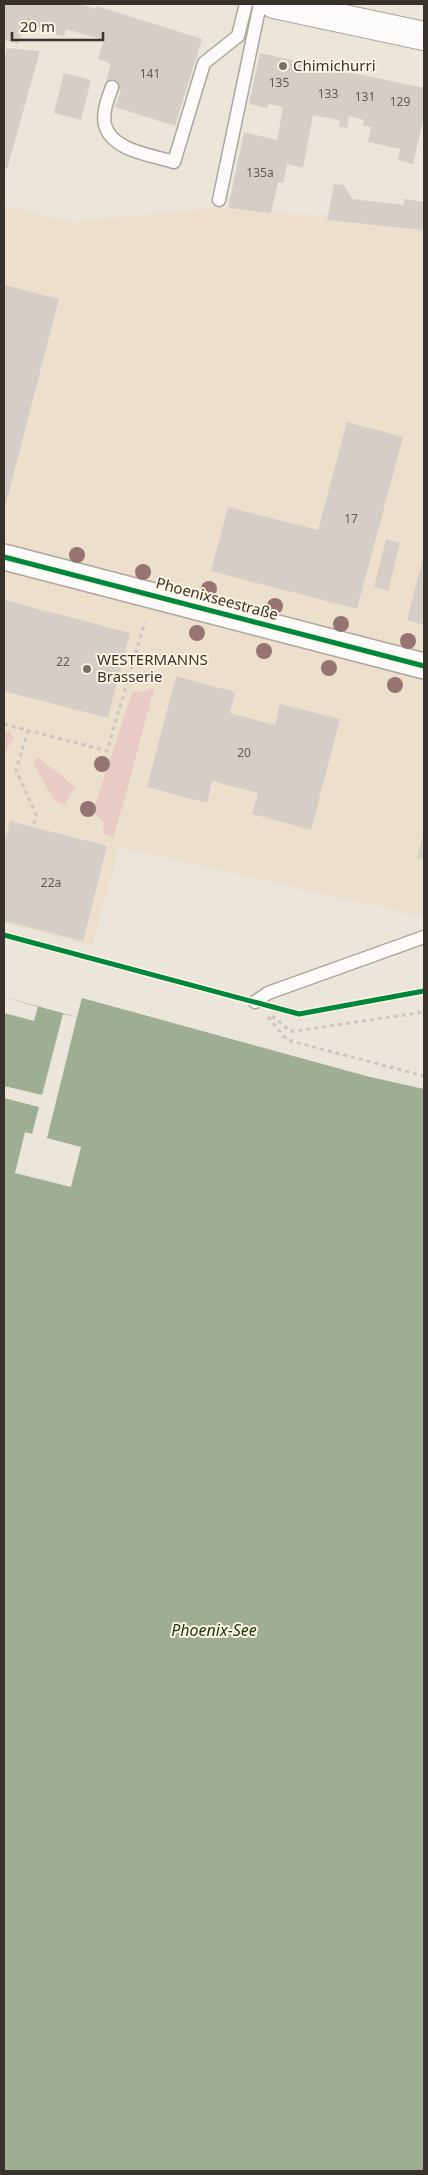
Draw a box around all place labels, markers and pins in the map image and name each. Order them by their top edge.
place label: Chimichurri [293,55,376,75]
marker: Chimichurri [277,60,289,72]
place label: WESTERMANNS Brasserie [97,649,208,686]
marker: WESTERMANNS Brasserie [81,663,93,675]

